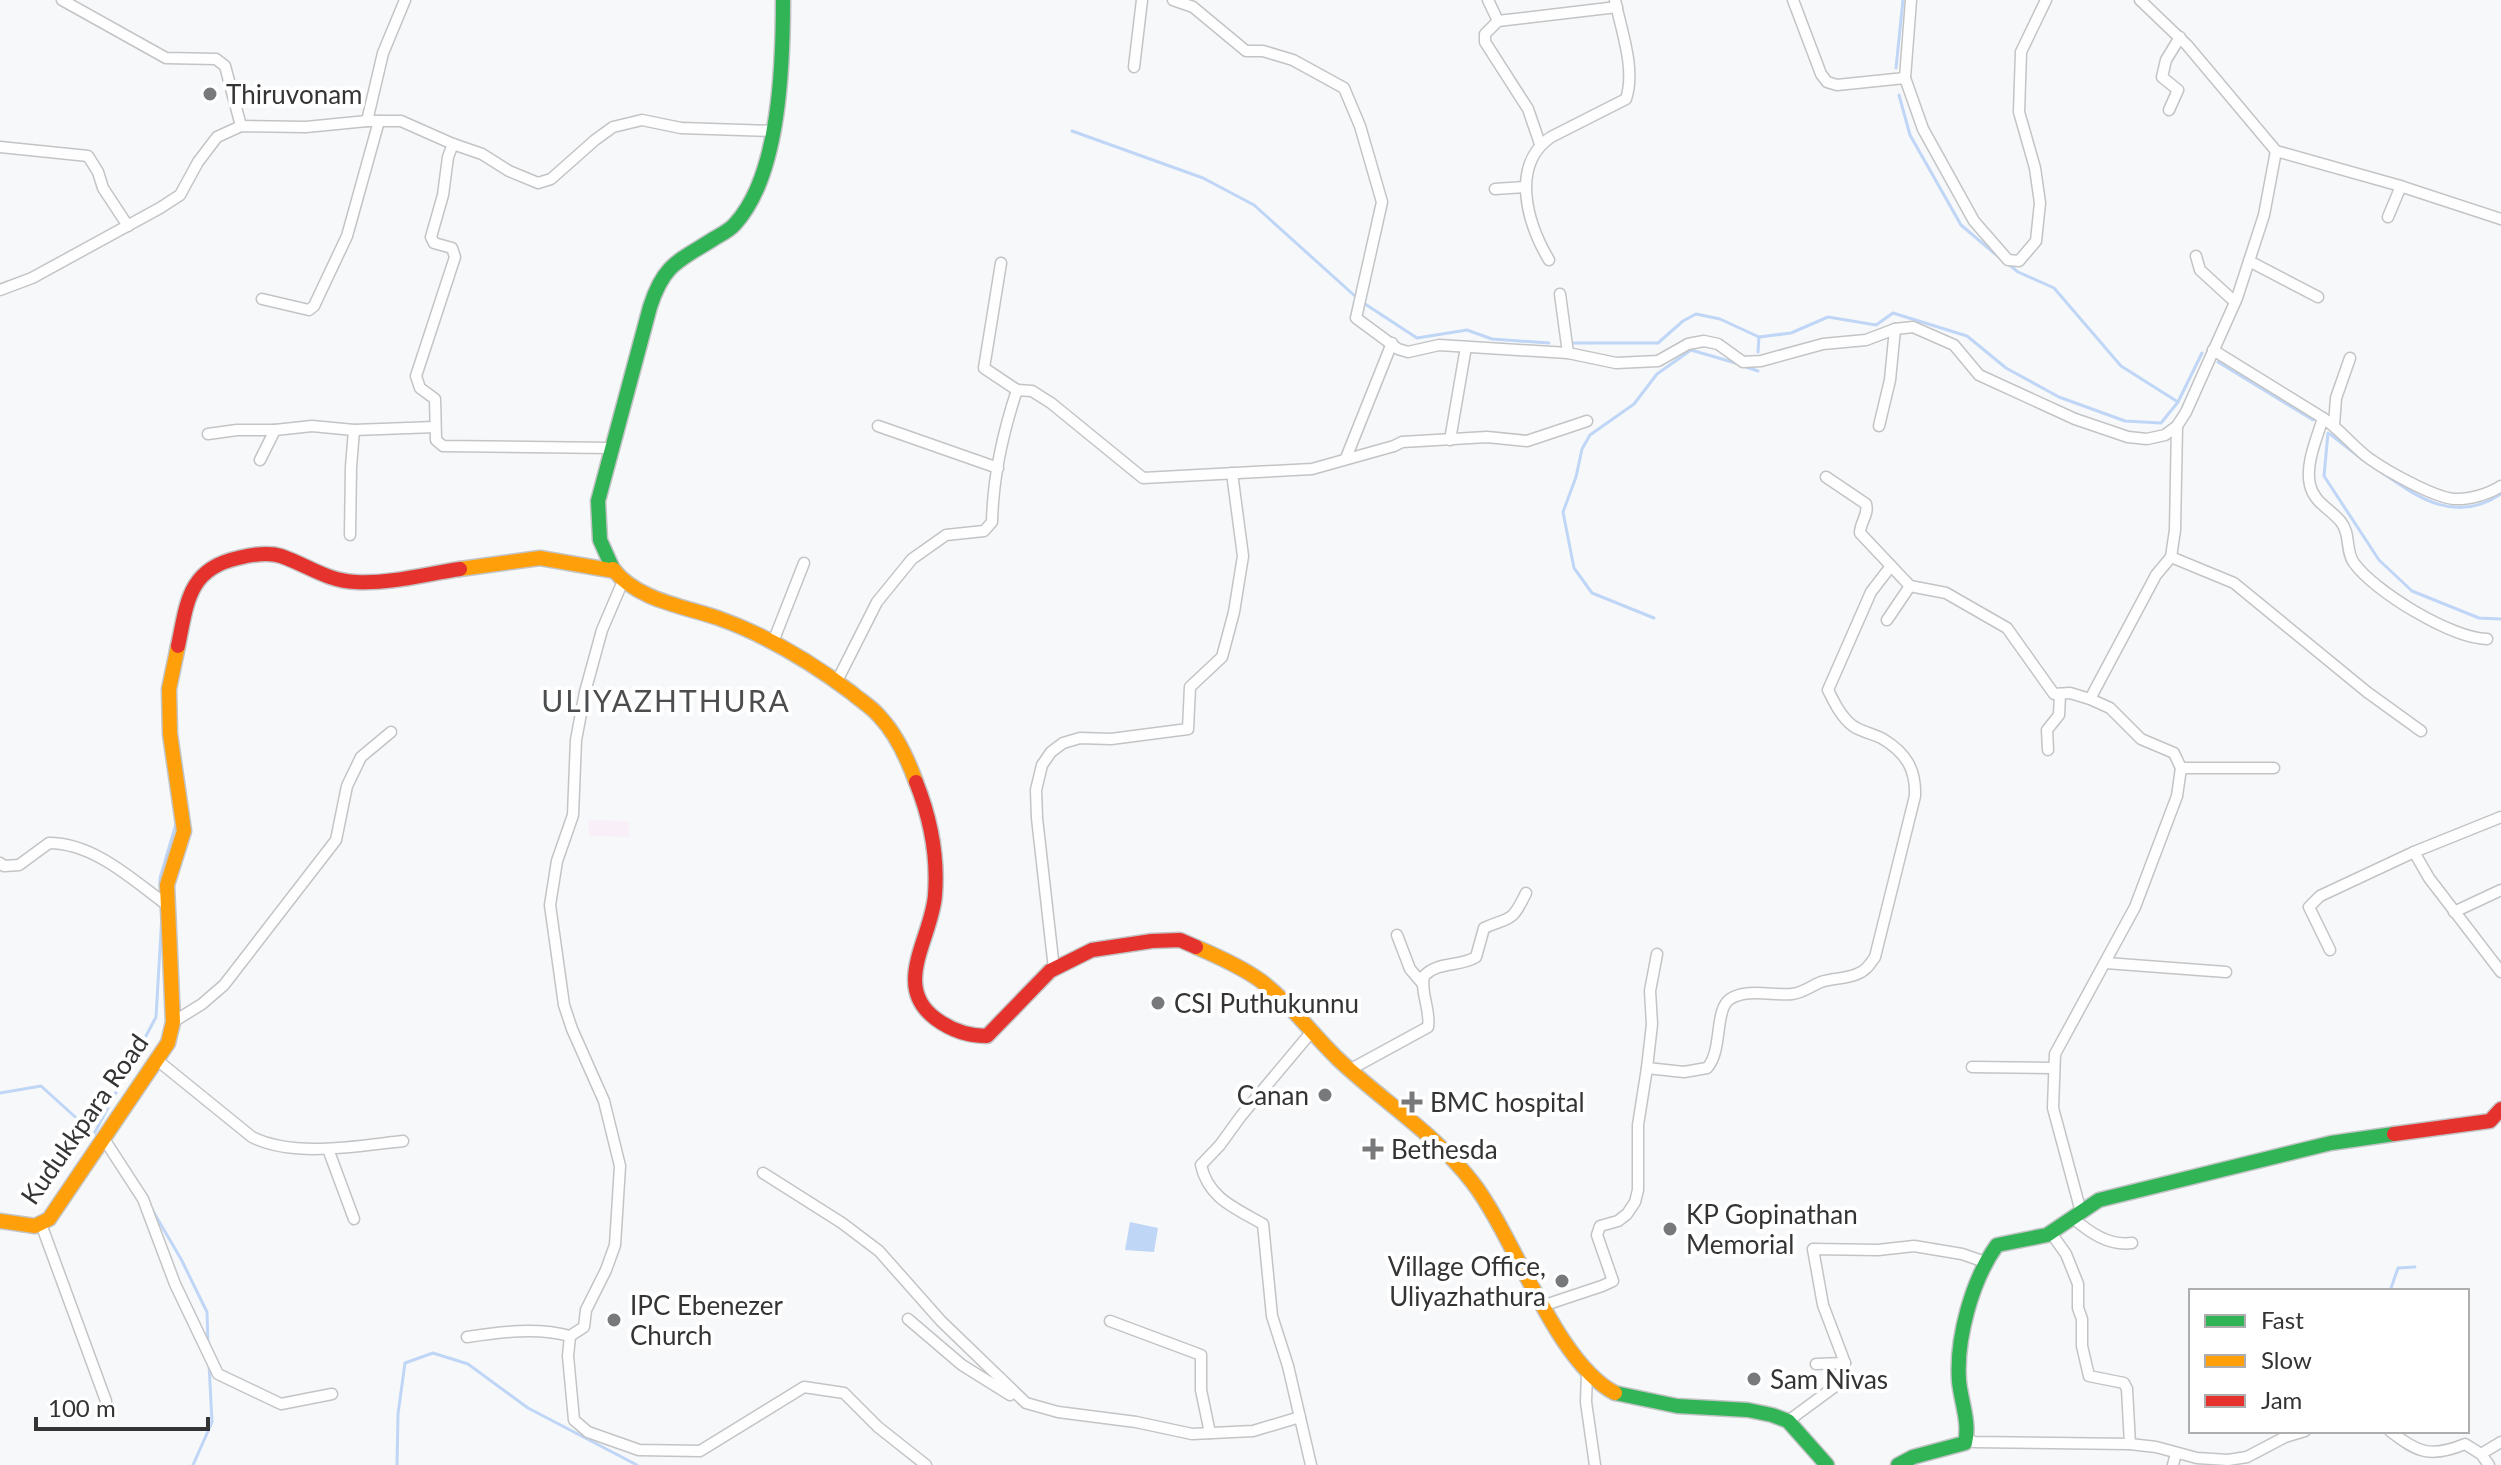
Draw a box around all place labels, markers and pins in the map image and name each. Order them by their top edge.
place label: Thiruvonam [226,78,362,110]
marker: Thiruvonam [201,85,219,103]
place label: CSI Puthukunnu [1174,987,1359,1019]
marker: CSI Puthukunnu [1149,994,1167,1012]
place label: Canan [1237,1079,1309,1111]
marker: Canan [1316,1086,1334,1104]
place label: BMC hospital [1430,1086,1585,1118]
marker: BMC hospital [1401,1091,1423,1113]
place label: Bethesda [1391,1133,1498,1165]
marker: Bethesda [1362,1138,1384,1160]
place label: KP Gopinathan Memorial [1686,1198,1858,1260]
marker: KP Gopinathan Memorial [1661,1220,1679,1238]
place label: Village Office, Uliyazhathura [1388,1250,1546,1312]
marker: Village Office, Uliyazhathura [1553,1272,1571,1290]
place label: IPC Ebenezer Church [630,1289,784,1351]
marker: IPC Ebenezer Church [605,1311,623,1329]
place label: Sam Nivas [1770,1363,1888,1395]
marker: Sam Nivas [1745,1370,1763,1388]

